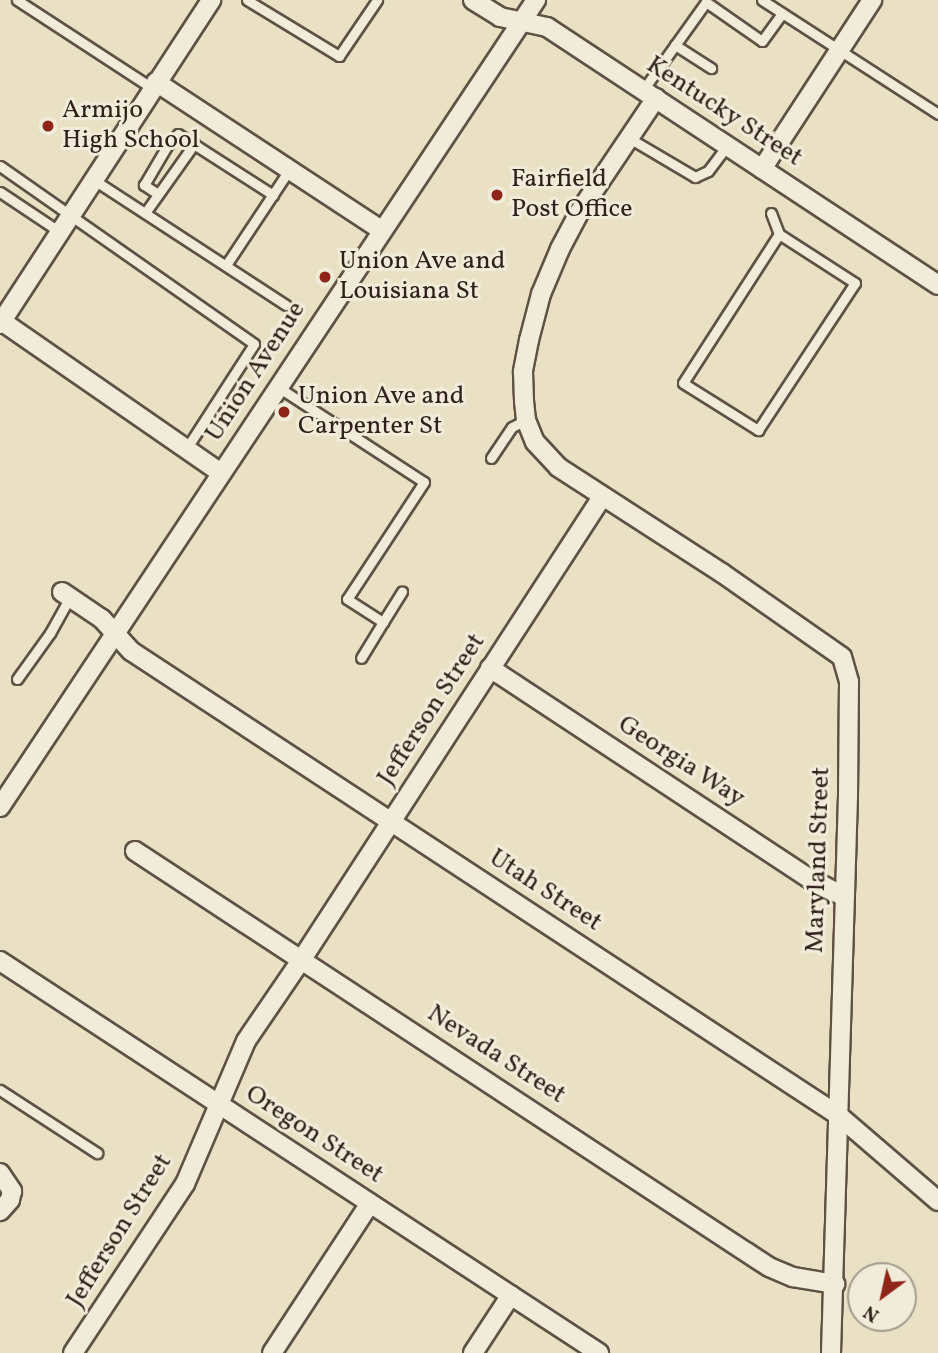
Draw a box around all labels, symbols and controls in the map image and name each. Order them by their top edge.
street label: Kentucky Street [640,50,808,174]
place label: Armijo High School [62,95,199,156]
marker: Armijo High School [40,118,56,134]
place label: Fairfield Post Office [511,164,633,226]
marker: Fairfield Post Office [489,187,505,203]
place label: Union Ave and Louisiana St [339,246,505,308]
marker: Union Ave and Louisiana St [317,269,333,285]
street label: Union Avenue [199,296,313,448]
place label: Union Ave and Carpenter St [298,381,464,442]
marker: Union Ave and Carpenter St [276,404,292,420]
street label: Jefferson Street [371,628,493,792]
street label: Georgia Way [611,709,751,815]
street label: Maryland Street [800,766,838,954]
street label: Utah Street [483,843,607,939]
street label: Nevada Street [421,999,571,1111]
street label: Oregon Street [239,1079,389,1191]
street label: Jefferson Street [60,1148,180,1314]
north arrow [847,1262,917,1332]
text: N [859,1298,885,1328]

